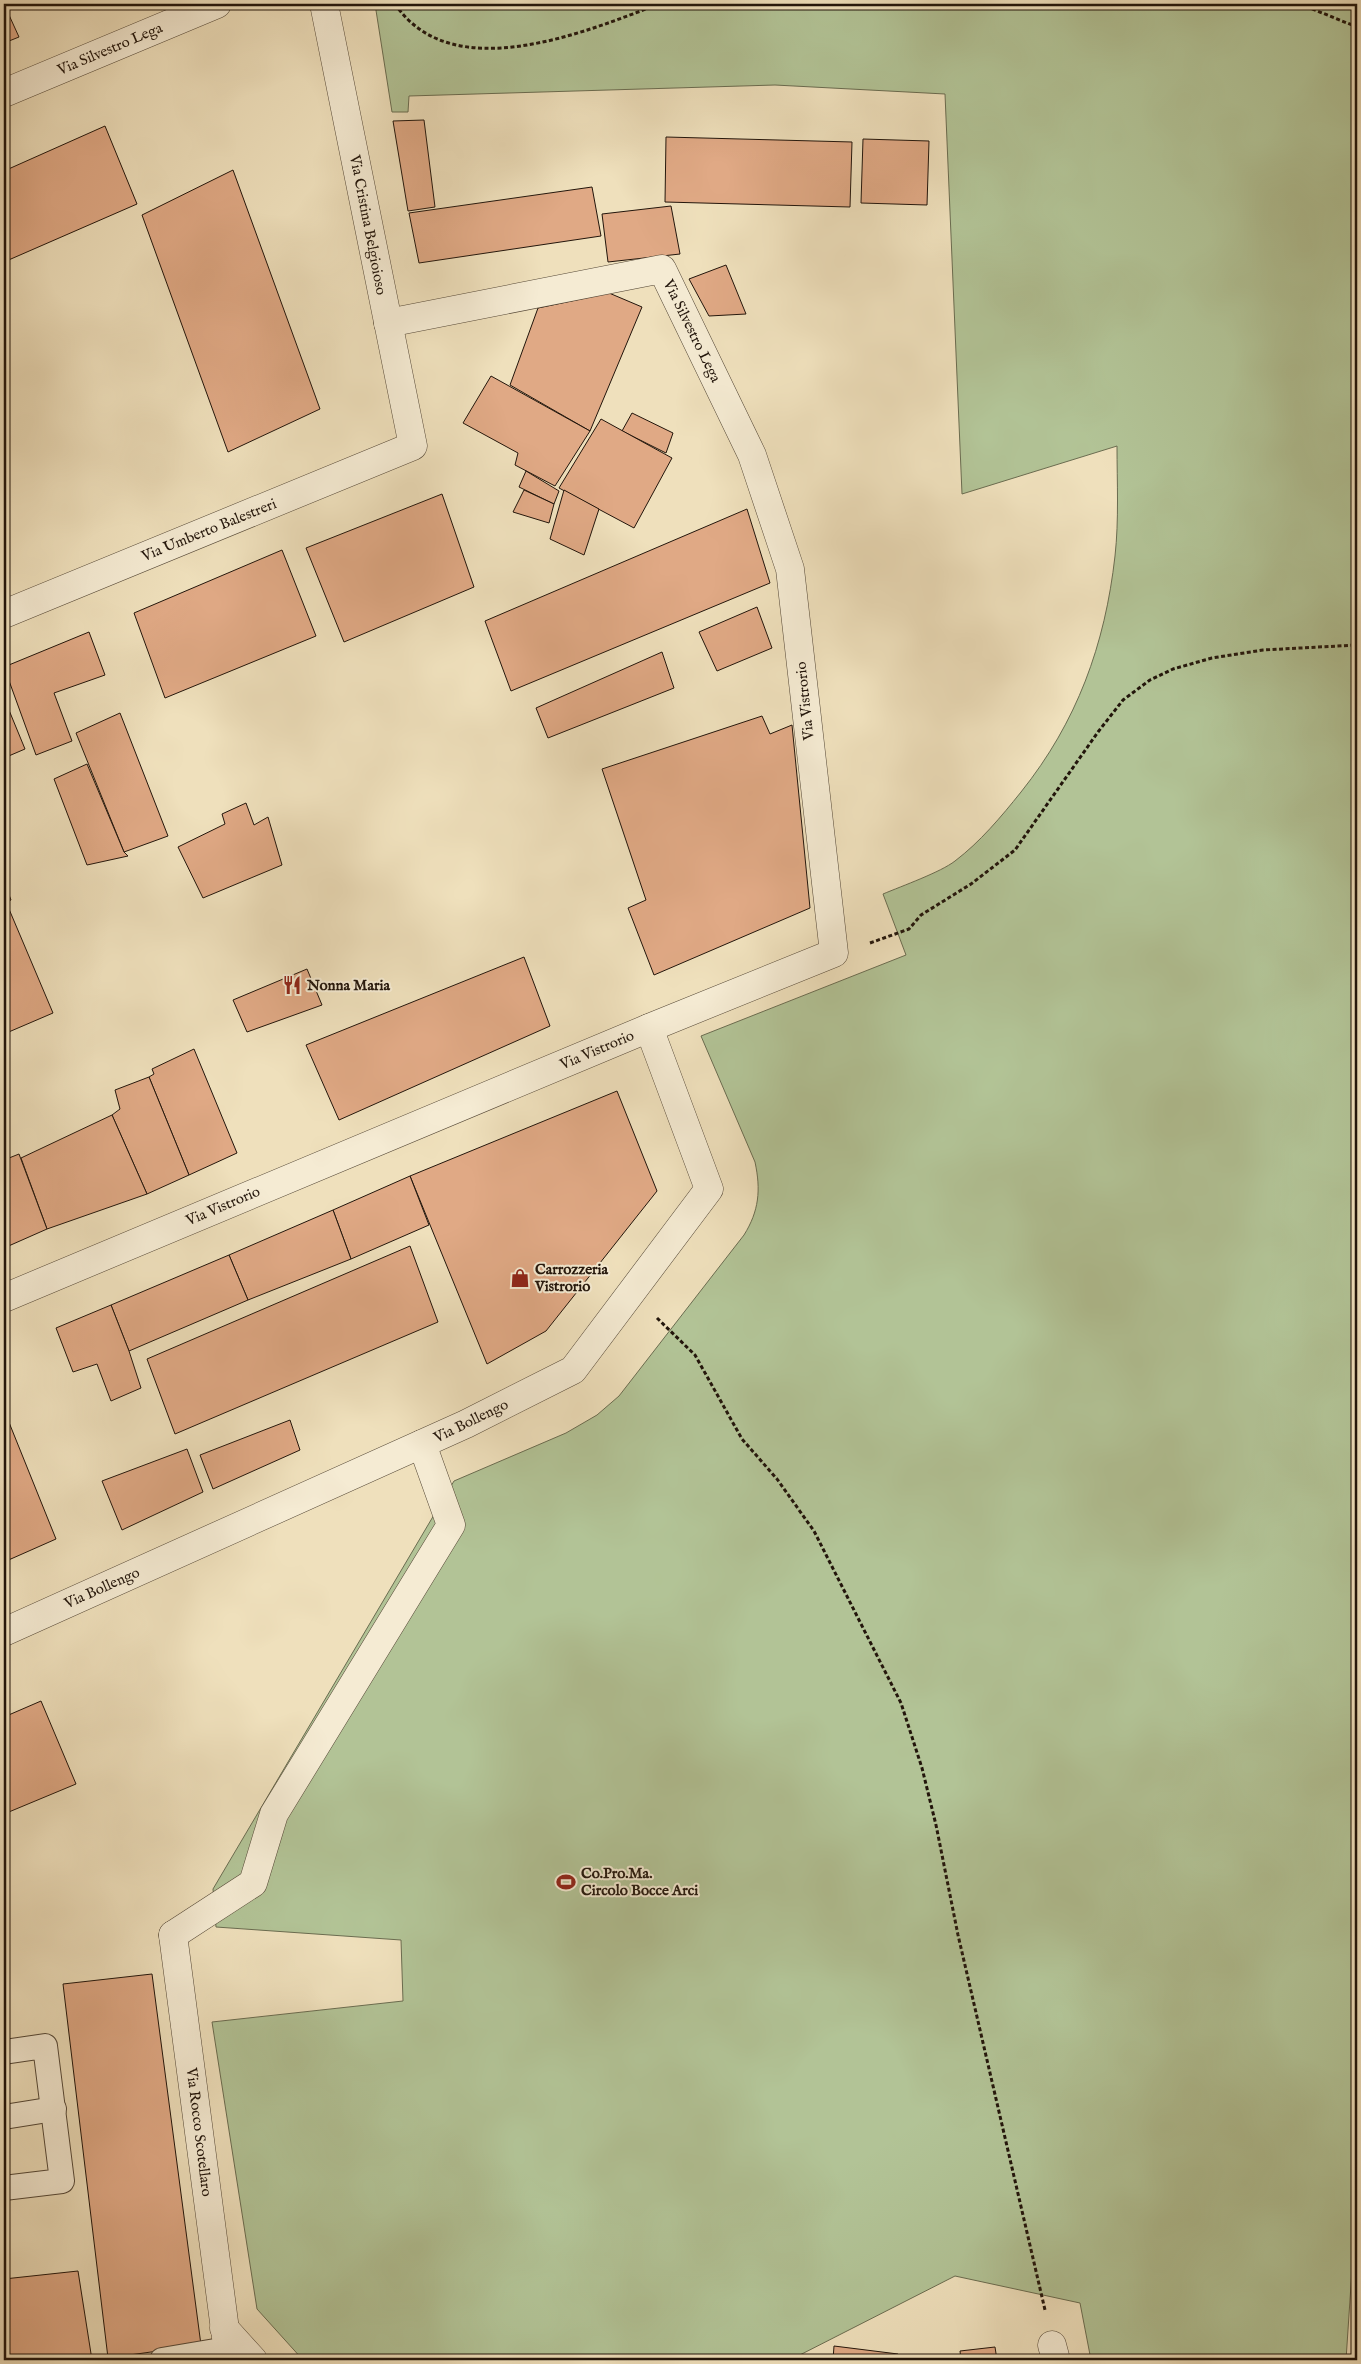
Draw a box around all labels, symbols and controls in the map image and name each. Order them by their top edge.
street label: Via Silvestro Lega [54,18,166,80]
street label: Via Cristina Belgioioso [345,152,391,297]
street label: Via Silvestro Lega [658,275,725,386]
street label: Via Umberto Balestreri [138,494,279,566]
street label: Via Vistrorio [791,661,819,742]
restaurant icon: Nonna Maria [281,974,303,996]
place label: Nonna Maria [306,976,390,995]
street label: Via Vistrorio [556,1026,637,1075]
street label: Via Vistrorio [182,1182,263,1231]
place label: Carrozzeria Vistrorio [534,1260,609,1296]
shop icon: Carrozzeria Vistrorio [509,1267,531,1289]
street label: Via Bollengo [430,1395,511,1448]
street label: Via Bollengo [60,1563,143,1614]
place label: Co.Pro.Ma. Circolo Bocce Arci [581,1864,698,1900]
sports icon: Co.Pro.Ma. Circolo Bocce Arci [555,1871,577,1893]
street label: Via Rocco Scotellaro [182,2065,216,2198]

